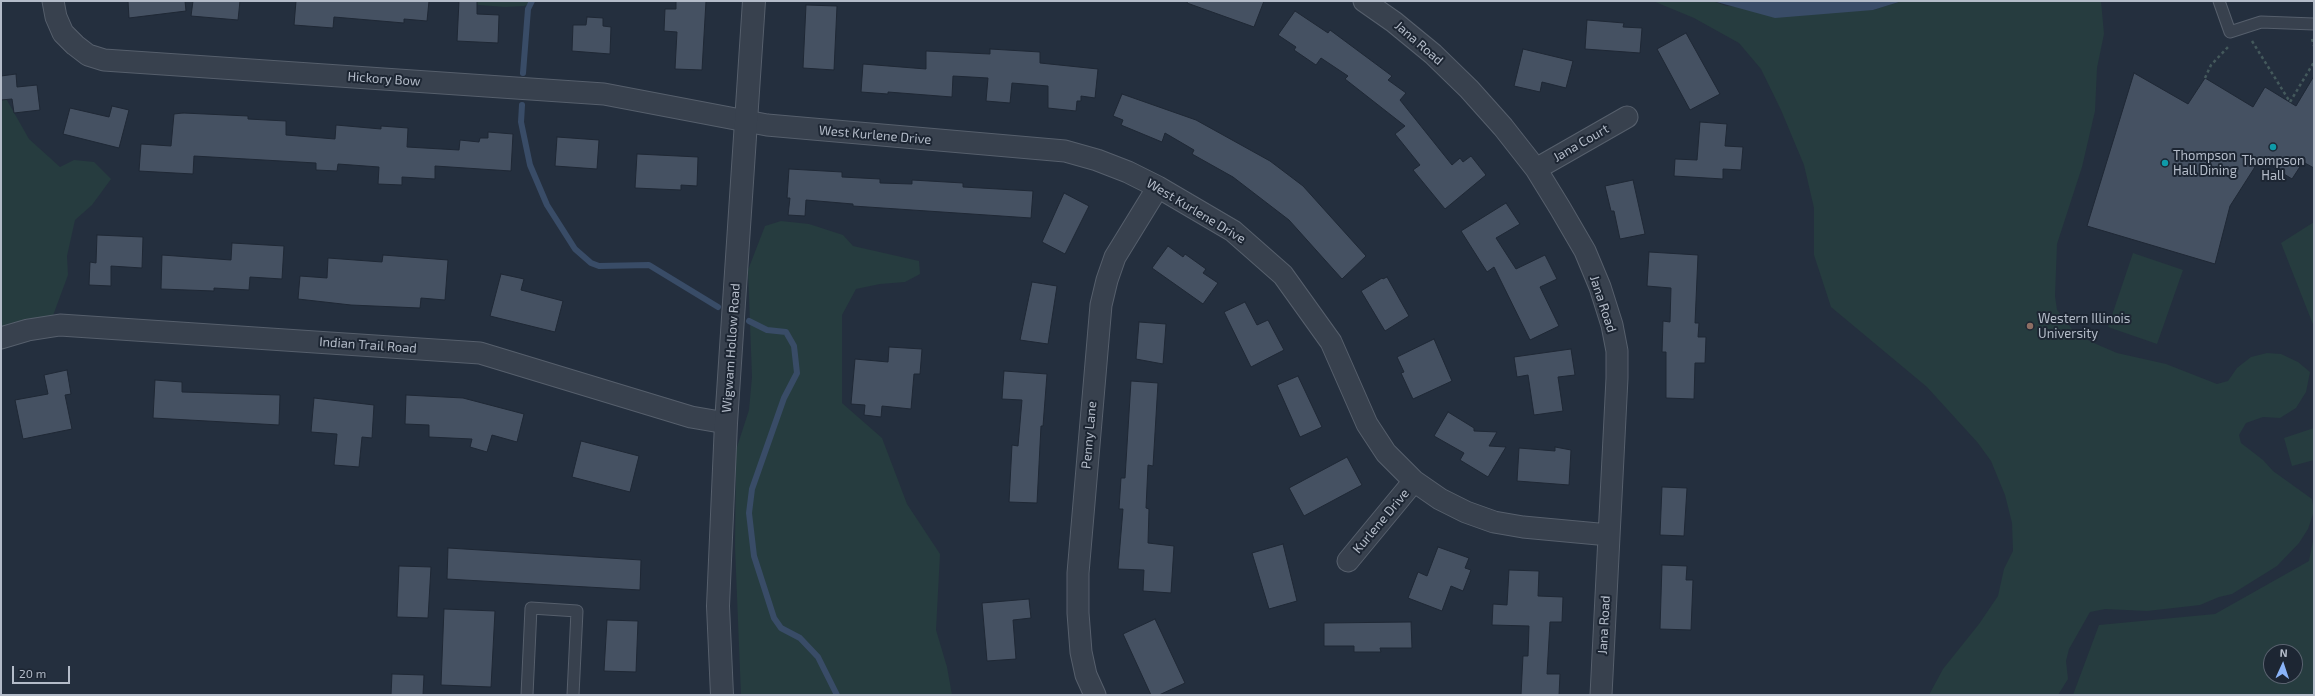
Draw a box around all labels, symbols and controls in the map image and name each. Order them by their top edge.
street label: Jana Road [1392,18,1446,68]
street label: Hickory Bow [347,69,421,89]
street label: Jana Court [1550,121,1612,165]
street label: West Kurlene Drive [818,122,932,148]
marker: Thompson Hall [2268,142,2278,152]
place label: Thompson Hall Dining [2173,148,2237,179]
place label: Thompson Hall [2242,153,2304,184]
marker: Thompson Hall Dining [2160,158,2170,168]
street label: West Kurlene Drive [1144,175,1248,247]
street label: Jana Road [1586,273,1620,335]
street label: Wigwam Hollow Road [719,283,743,413]
place label: Western Illinois University [2038,311,2130,342]
marker: Western Illinois University [2025,321,2035,331]
street label: Indian Trail Road [319,334,417,356]
street label: Penny Lane [1078,401,1100,469]
street label: Kurlene Drive [1350,486,1412,556]
street label: Jana Road [1595,595,1613,655]
north arrow [2263,644,2303,684]
text: N [2279,646,2288,659]
scale bar [14,658,72,684]
text: 20 m [19,666,46,680]

